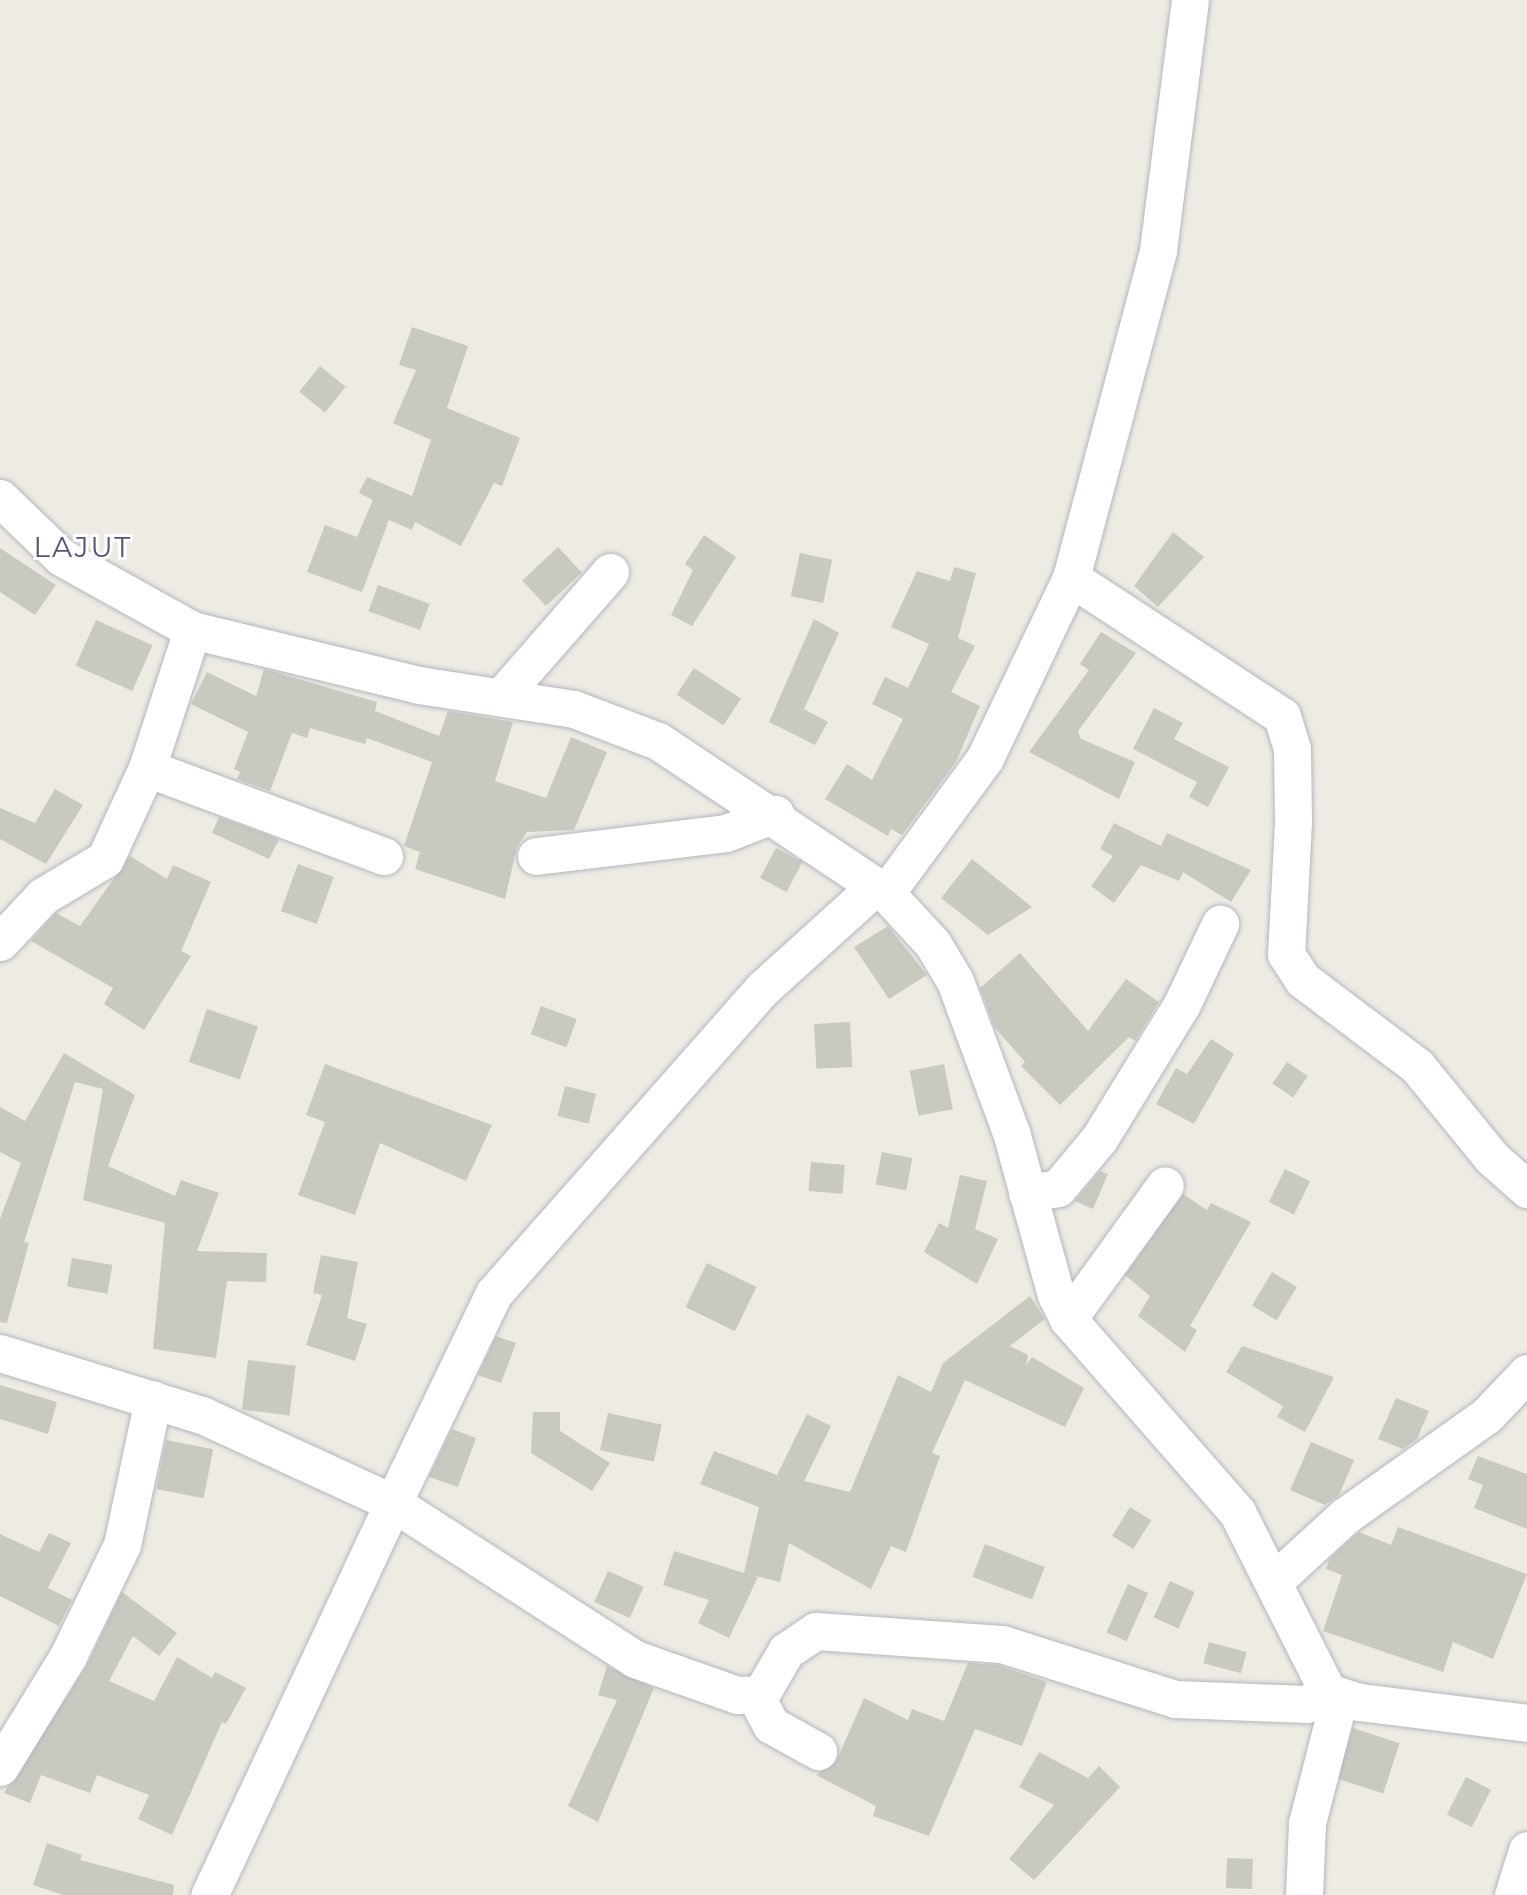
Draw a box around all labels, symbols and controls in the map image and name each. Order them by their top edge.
district label: LAJUT [34,530,132,564]

